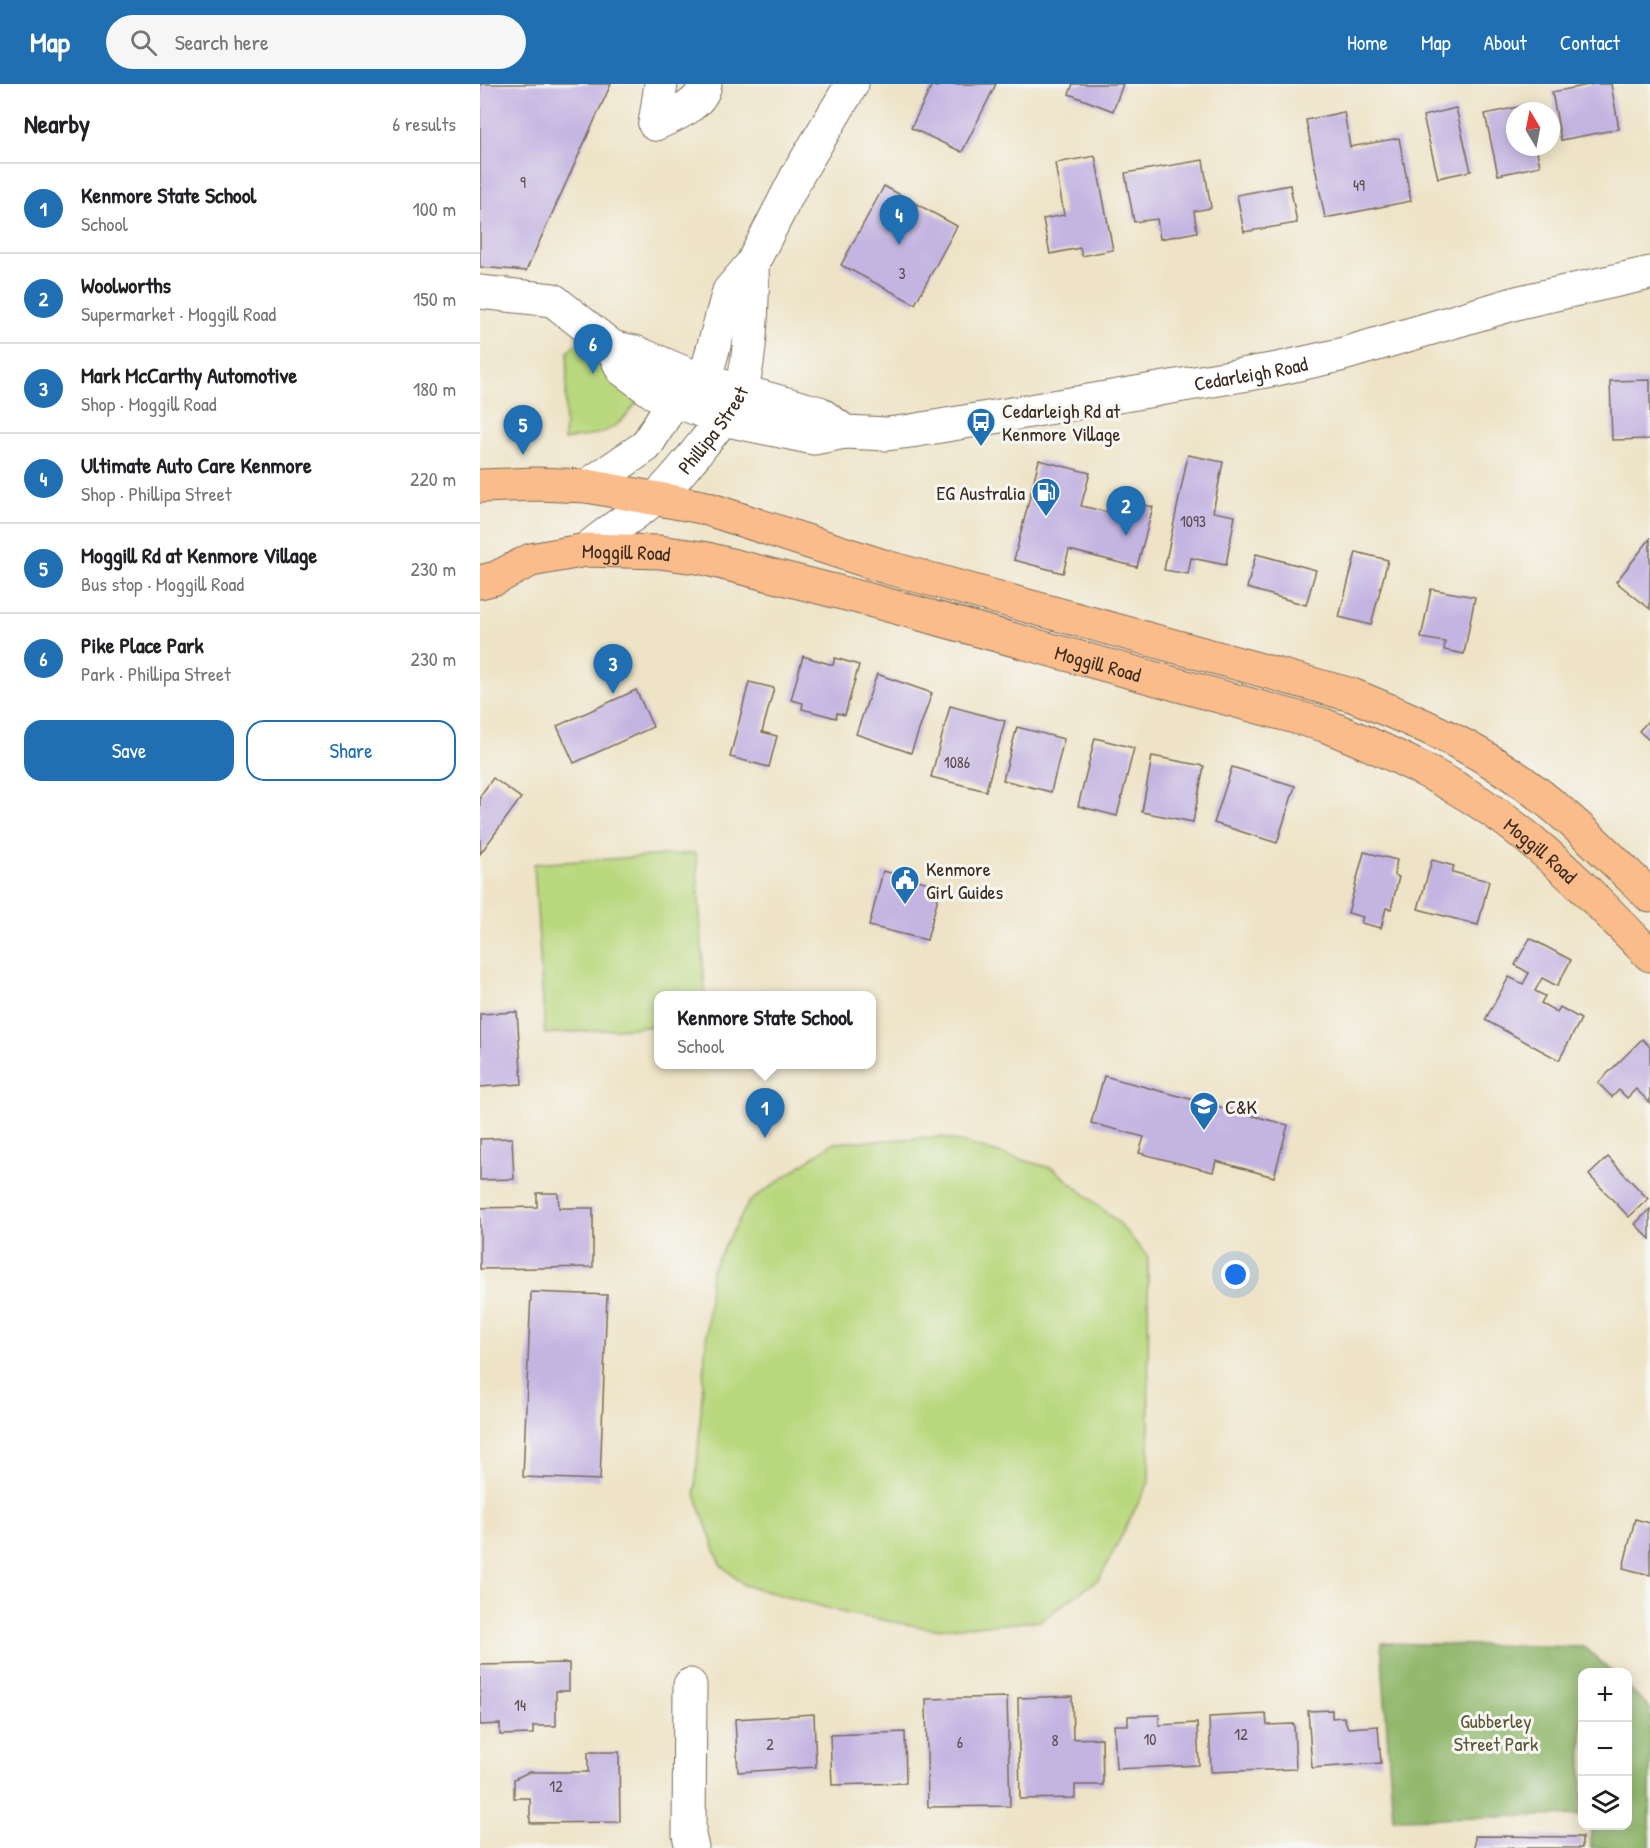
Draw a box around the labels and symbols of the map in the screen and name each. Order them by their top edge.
north arrow [1506,102,1560,156]
house number: 9 [520,171,526,193]
house number: 49 [1353,174,1365,196]
pin: 4 [880,196,918,245]
house number: 3 [898,262,906,284]
pin: 6 [574,324,612,374]
street label: Cedarleigh Road [1192,349,1310,396]
street label: Phillipa Street [671,381,754,479]
place label: Cedarleigh Rd at Kenmore Village [1002,397,1121,447]
pin: 5 [504,406,543,455]
bus stop icon: Cedarleigh Rd at Kenmore Village [965,406,997,448]
fuel station icon: EG Australia [1030,476,1062,518]
place label: EG Australia [936,479,1025,506]
pin: 2 [1106,486,1146,536]
house number: 1093 [1180,510,1206,532]
street label: Moggill Road [582,536,672,567]
street label: Moggill Road [1052,638,1144,688]
pin: 3 [594,644,632,694]
house number: 1086 [944,751,970,773]
street label: Moggill Road [1499,811,1584,889]
place label: Kenmore Girl Guides [926,855,1004,905]
public building icon: Kenmore Girl Guides [889,864,921,906]
pin: 1 [746,1088,784,1138]
school or university icon: C&K [1188,1090,1220,1132]
place label: C&K [1225,1093,1258,1120]
your location [1221,1260,1250,1289]
house number: 14 [514,1694,526,1716]
park label: Gubberley Street Park [1454,1707,1538,1757]
house number: 12 [1234,1723,1248,1745]
house number: 10 [1144,1728,1156,1750]
house number: 8 [1052,1729,1059,1751]
house number: 6 [957,1731,963,1753]
house number: 2 [766,1733,774,1755]
house number: 12 [549,1775,563,1797]

